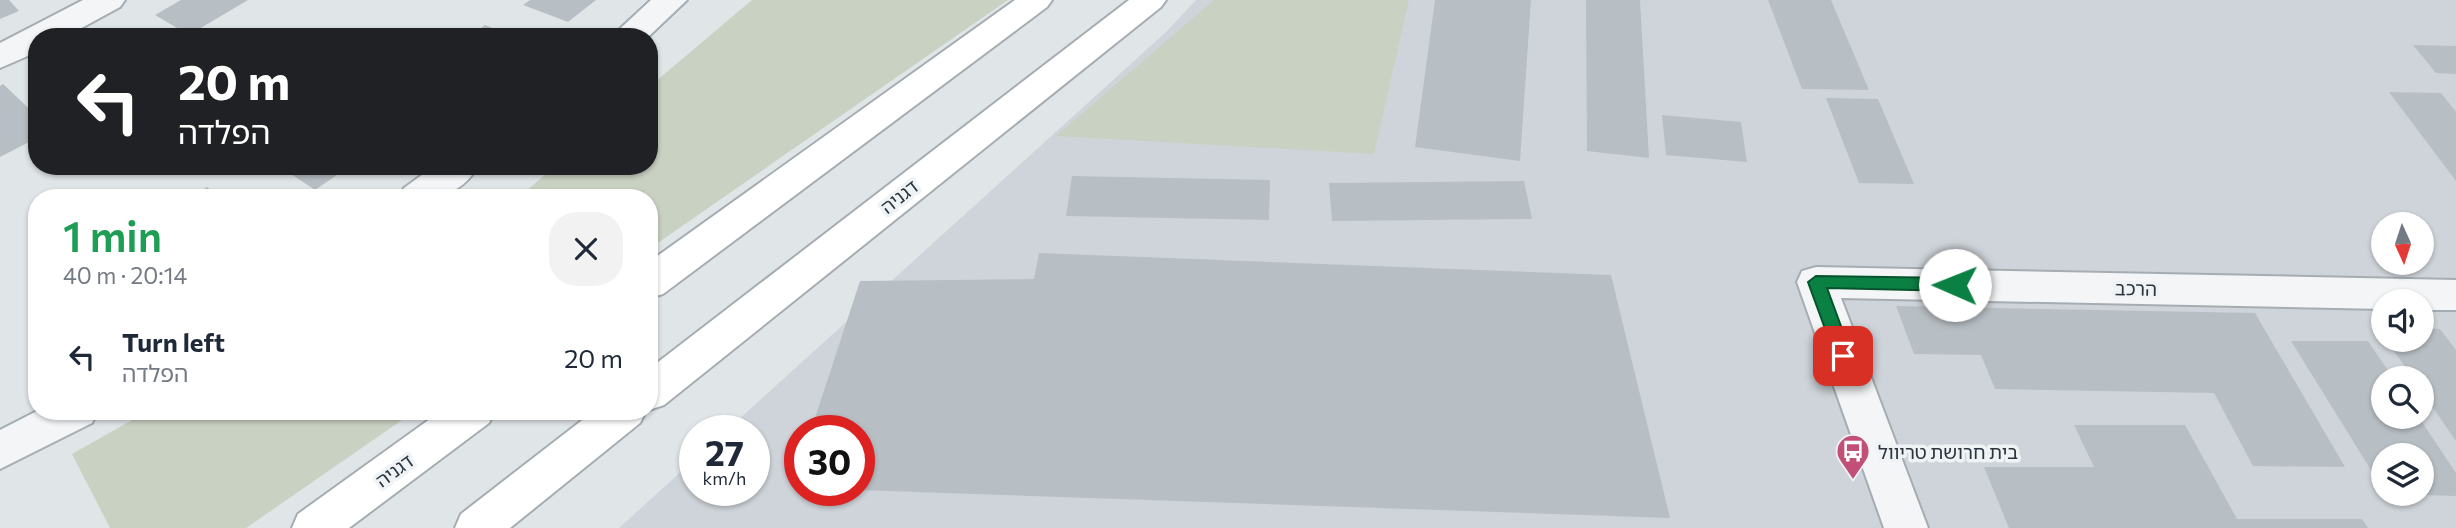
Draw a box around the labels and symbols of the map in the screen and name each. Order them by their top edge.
street label: דגניה [876,174,922,218]
north arrow [2371,212,2434,275]
position arrow [1918,248,1992,322]
street label: הרכב [2115,276,2157,300]
pin [1813,326,1873,386]
speed limit sign: 30 [784,415,875,506]
bus stop icon: בית חרושת טריוול [1834,432,1872,481]
place label: בית חרושת טריוול [1878,440,2018,463]
street label: דגניה [370,449,418,491]

